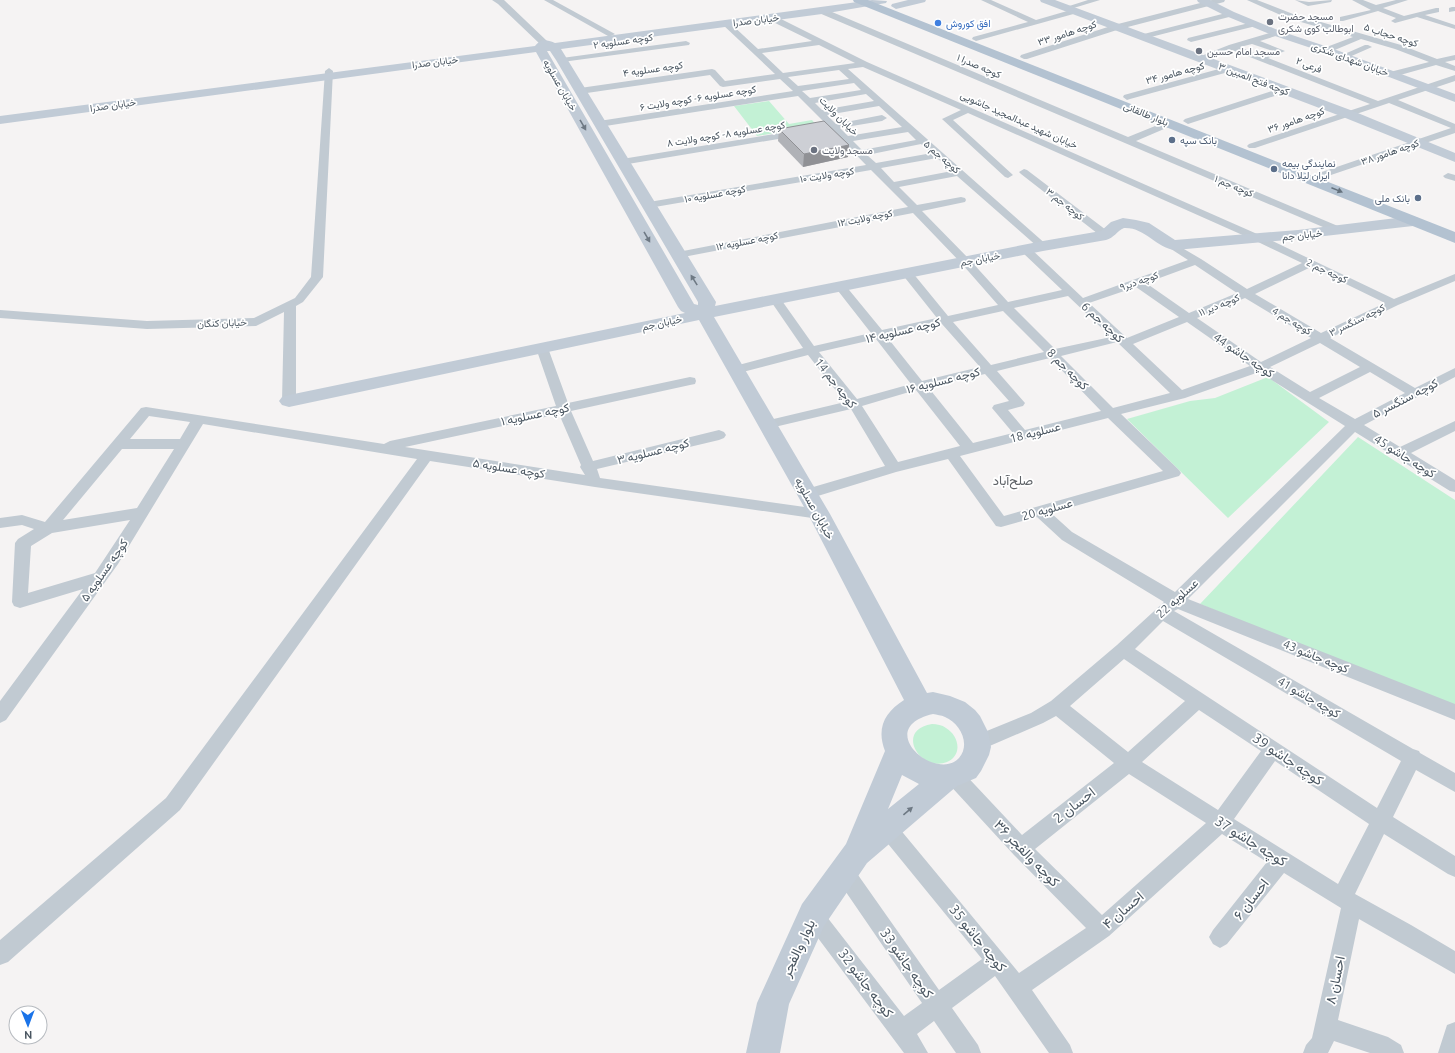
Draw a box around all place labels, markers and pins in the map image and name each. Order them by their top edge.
place label: مسجد حضرت ابوطالب کوی شکری [1278,11,1353,35]
marker: مسجد حضرت ابوطالب کوی شکری [1265,17,1275,27]
marker: افق کوروش [933,18,943,28]
place label: افق کوروش [946,18,990,30]
marker: مسجد امام حسین [1194,46,1204,56]
place label: مسجد امام حسین [1207,46,1280,58]
marker: بانک سپه [1167,135,1177,145]
place label: بانک سپه [1180,135,1217,148]
marker: مسجد ولایت [809,145,819,155]
place label: مسجد ولایت [822,145,873,157]
place label: نمایندگی بیمه ایران لیلا دانا [1282,158,1336,182]
marker: نمایندگی بیمه ایران لیلا دانا [1269,164,1279,174]
place label: بانک ملی [1375,193,1410,205]
marker: بانک ملی [1413,193,1423,203]

